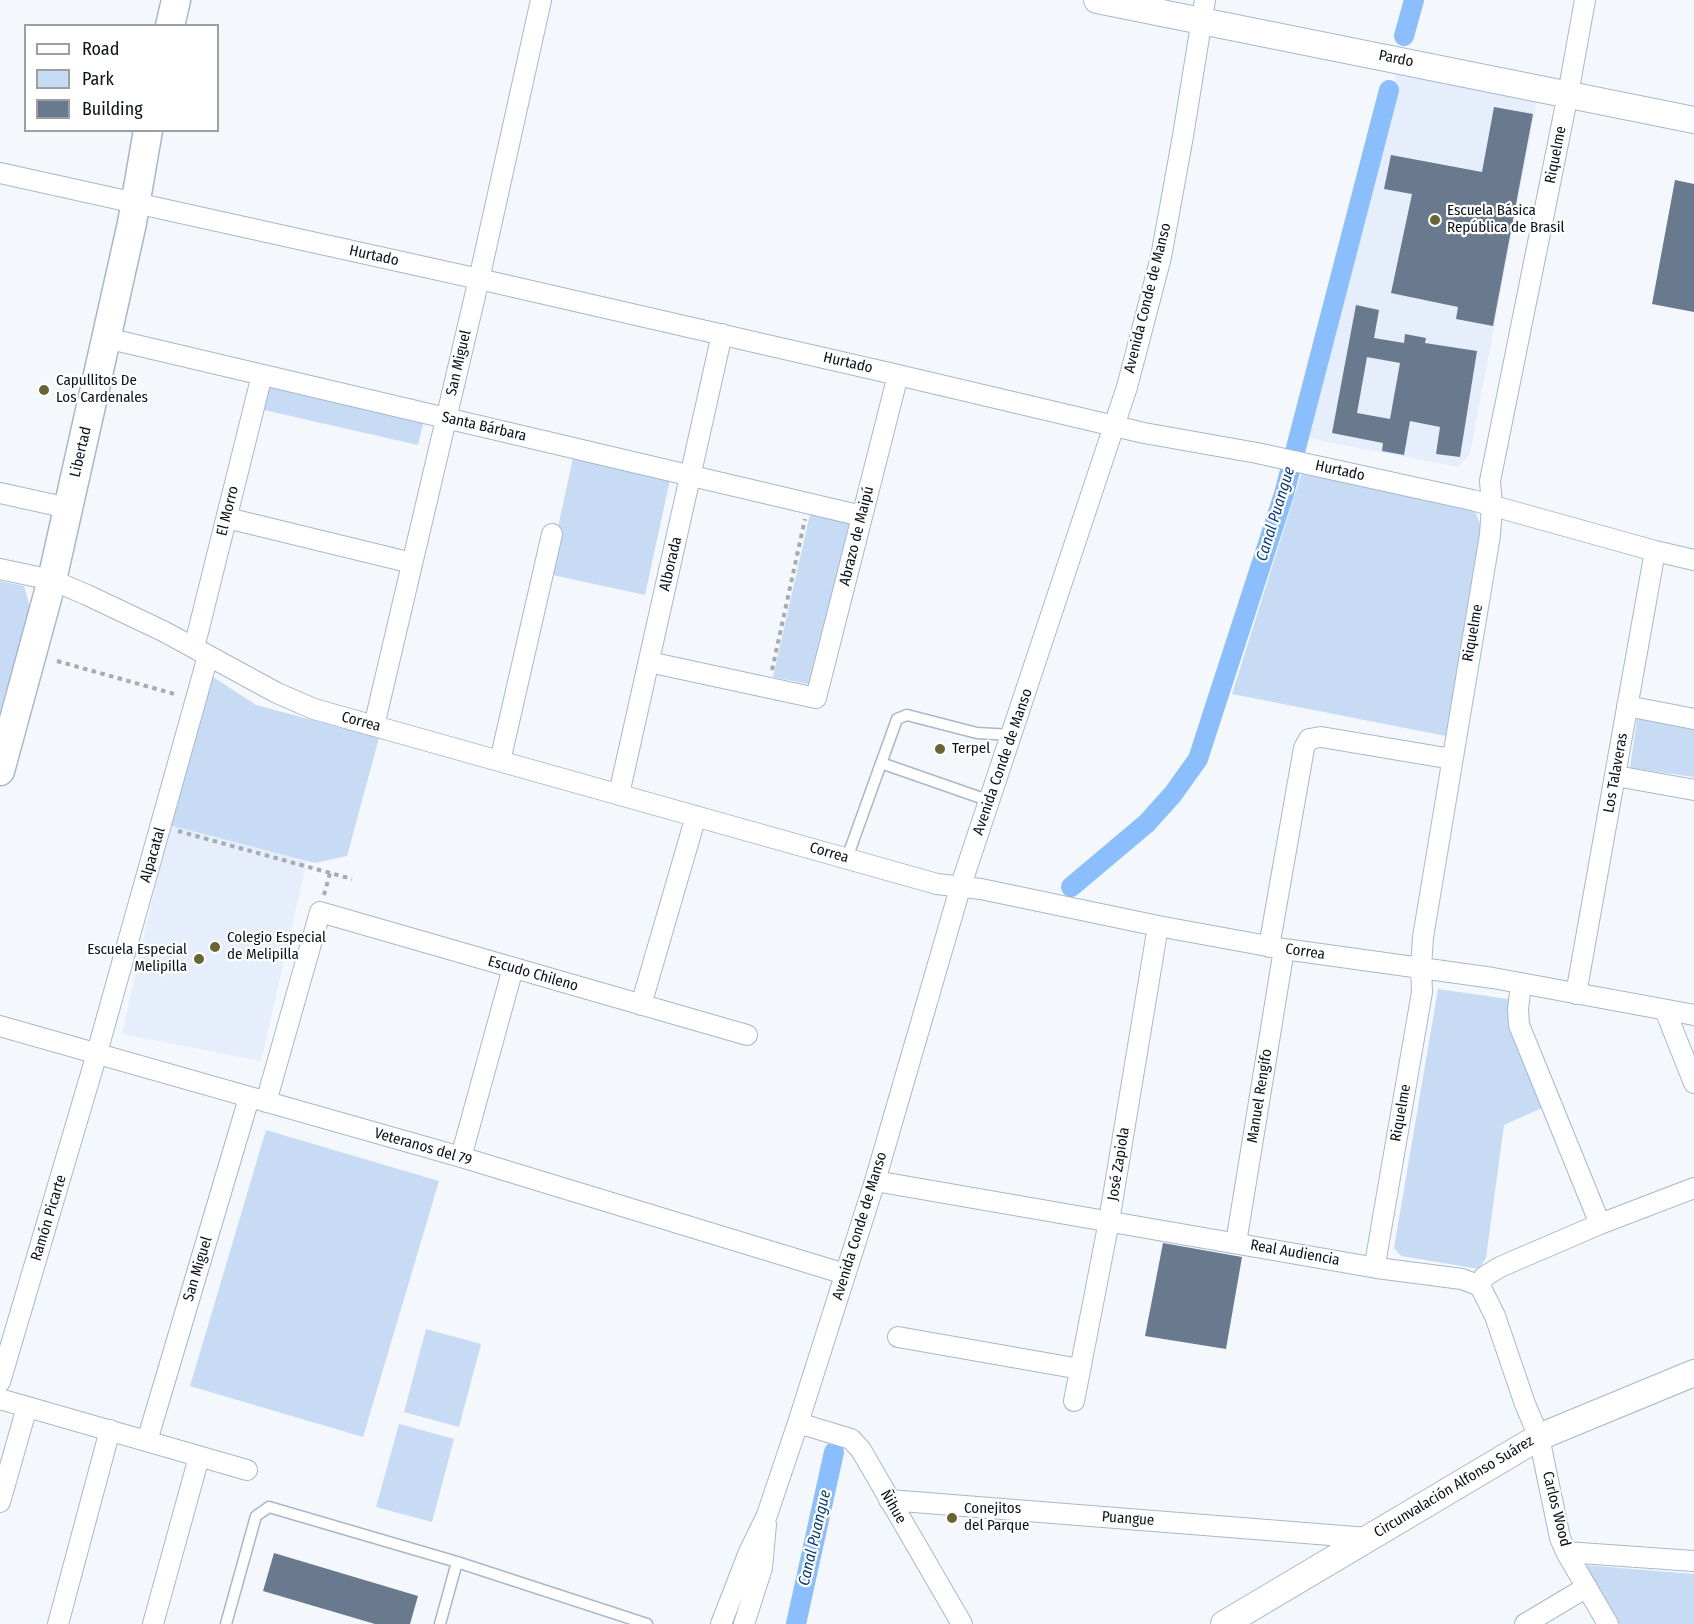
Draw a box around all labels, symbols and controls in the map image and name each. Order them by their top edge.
legend [24,24,219,132]
text: Road [82,38,119,60]
street label: Pardo [1377,47,1415,71]
text: Park [82,68,114,90]
text: Building [82,98,143,120]
street label: Riquelme [1542,125,1570,185]
place label: Escuela Básica República de Brasil [1447,202,1564,237]
marker: Escuela Básica República de Brasil [1428,213,1442,227]
street label: Avenida Conde de Manso [1121,221,1175,375]
street label: Hurtado [348,242,400,270]
street label: San Miguel [443,328,475,398]
street label: Hurtado [821,349,875,377]
place label: Capullitos De Los Cardenales [56,372,148,407]
marker: Capullitos De Los Cardenales [37,383,51,397]
street label: Santa Bárbara [440,409,528,445]
street label: Libertad [66,425,96,479]
street label: Hurtado [1314,457,1366,485]
water label: Canal Puangue [1253,465,1299,563]
street label: El Morro [213,484,243,538]
street label: Abrazo de Maipú [836,484,878,588]
street label: Alborada [656,535,686,593]
street label: Riquelme [1459,603,1487,663]
street label: Avenida Conde de Manso [969,686,1037,838]
street label: Correa [339,708,383,736]
street label: Los Talaveras [1600,732,1632,814]
place label: Terpel [952,740,990,758]
marker: Terpel [933,742,947,756]
street label: Alpacatal [137,825,169,885]
street label: Correa [807,839,851,867]
place label: Colegio Especial de Melipilla [227,929,326,964]
marker: Colegio Especial de Melipilla [208,940,222,954]
street label: Correa [1284,940,1326,964]
place label: Escuela Especial Melipilla [87,941,187,976]
marker: Escuela Especial Melipilla [192,952,206,966]
street label: Escudo Chileno [486,953,580,995]
street label: Manuel Rengifo [1244,1048,1276,1144]
street label: Riquelme [1387,1083,1415,1143]
street label: Veteranos del 79 [372,1124,474,1170]
street label: José Zapiola [1104,1126,1134,1202]
street label: Avenida Conde de Manso [829,1150,891,1302]
street label: Ramón Picarte [27,1173,71,1263]
street label: San Miguel [180,1234,216,1304]
street label: Real Audiencia [1249,1236,1341,1270]
street label: Circunvalación Alfonso Suárez [1371,1432,1537,1542]
street label: Carlos Wood [1538,1470,1574,1548]
street label: Ñihue [876,1487,910,1527]
water label: Canal Puangue [795,1488,835,1588]
place label: Conejitos del Parque [964,1500,1029,1535]
street label: Puangue [1101,1508,1155,1530]
marker: Conejitos del Parque [945,1511,959,1525]

